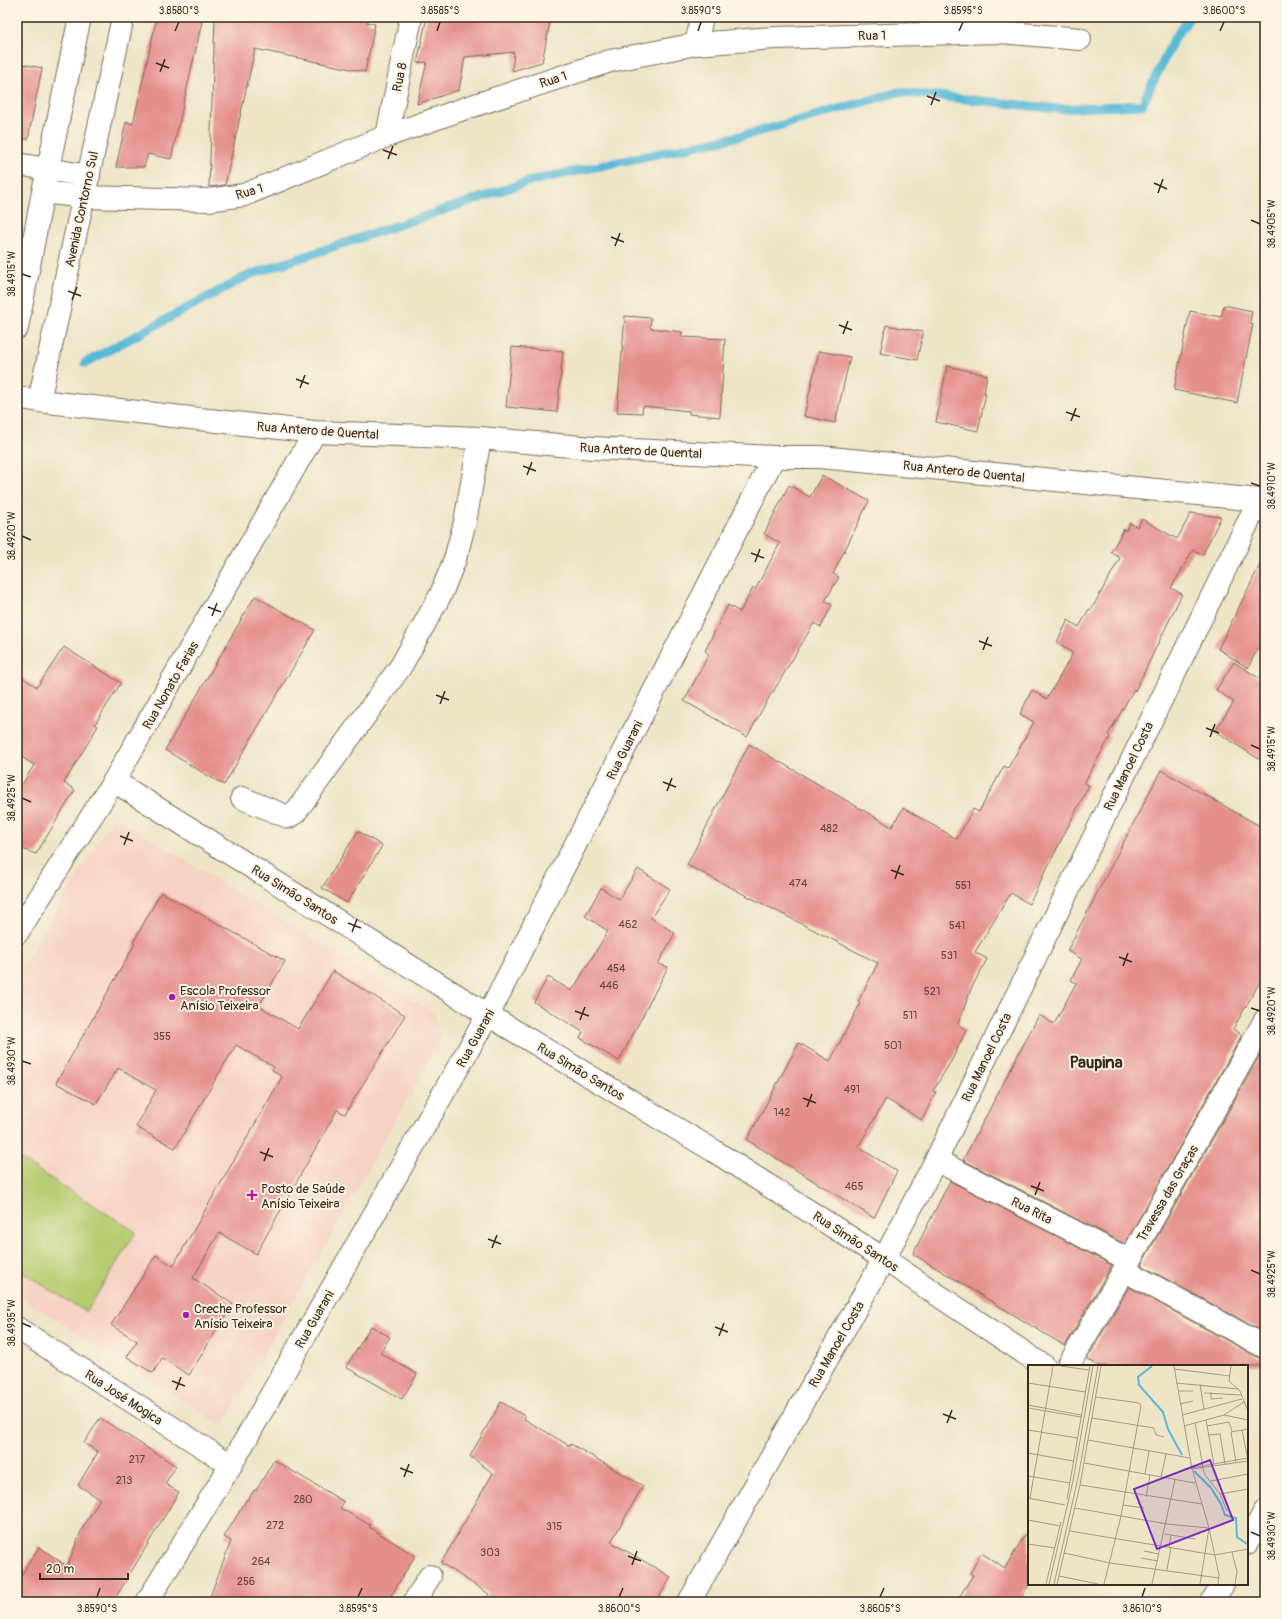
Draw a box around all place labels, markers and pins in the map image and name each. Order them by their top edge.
place label: Escola Professor Anísio Teixeira [180,983,271,1014]
marker: Escola Professor Anísio Teixeira [167,992,177,1002]
place label: Posto de Saúde Anísio Teixeira [261,1181,346,1212]
marker: Posto de Saúde Anísio Teixeira [246,1189,258,1201]
place label: Creche Professor Anísio Teixeira [194,1301,288,1332]
marker: Creche Professor Anísio Teixeira [181,1310,191,1320]

